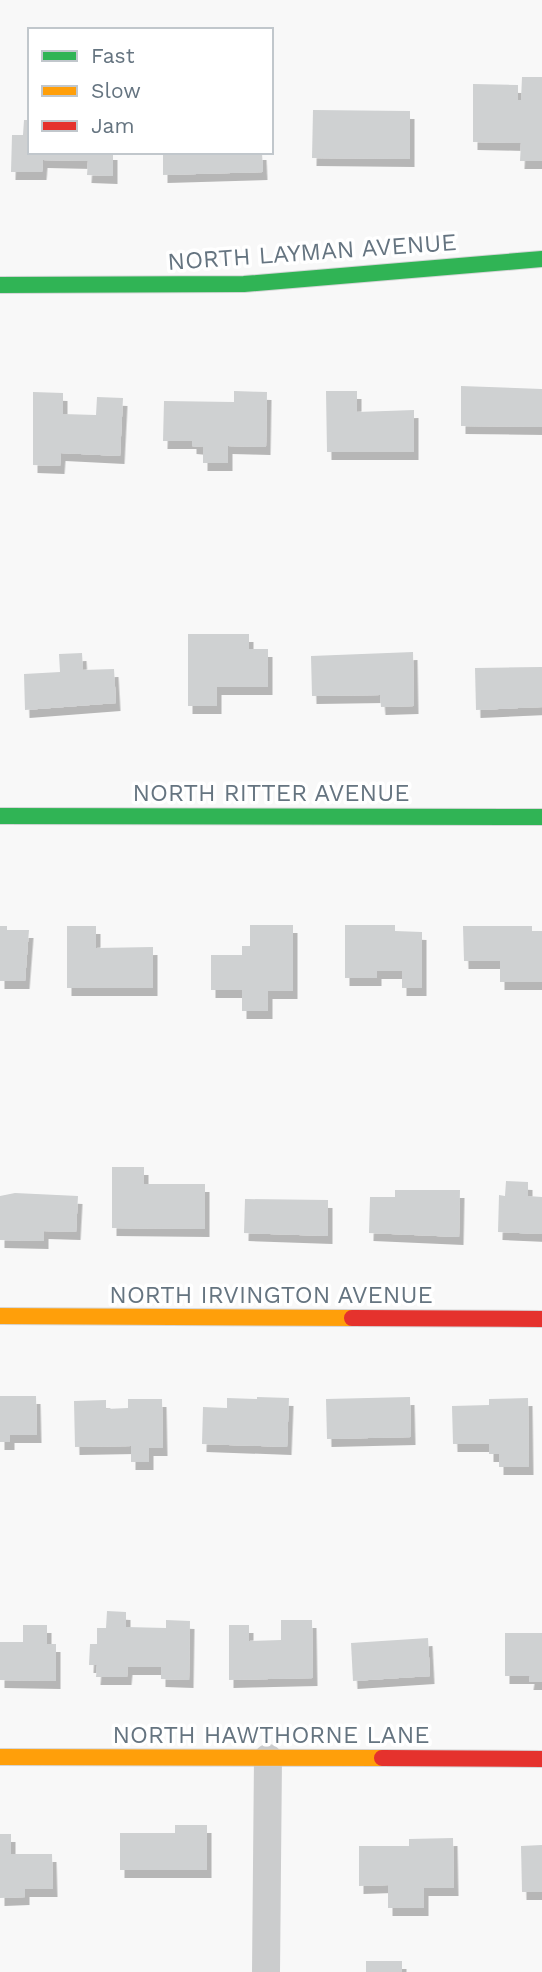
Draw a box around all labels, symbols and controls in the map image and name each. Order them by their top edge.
legend [28,28,273,154]
text: Fast [91,43,135,68]
text: Slow [91,78,141,103]
text: Jam [91,113,134,138]
street label: NORTH LAYMAN AVENUE [167,228,457,276]
street label: NORTH RITTER AVENUE [132,779,410,807]
street label: NORTH IRVINGTON AVENUE [109,1281,433,1309]
street label: NORTH HAWTHORNE LANE [112,1721,430,1749]

